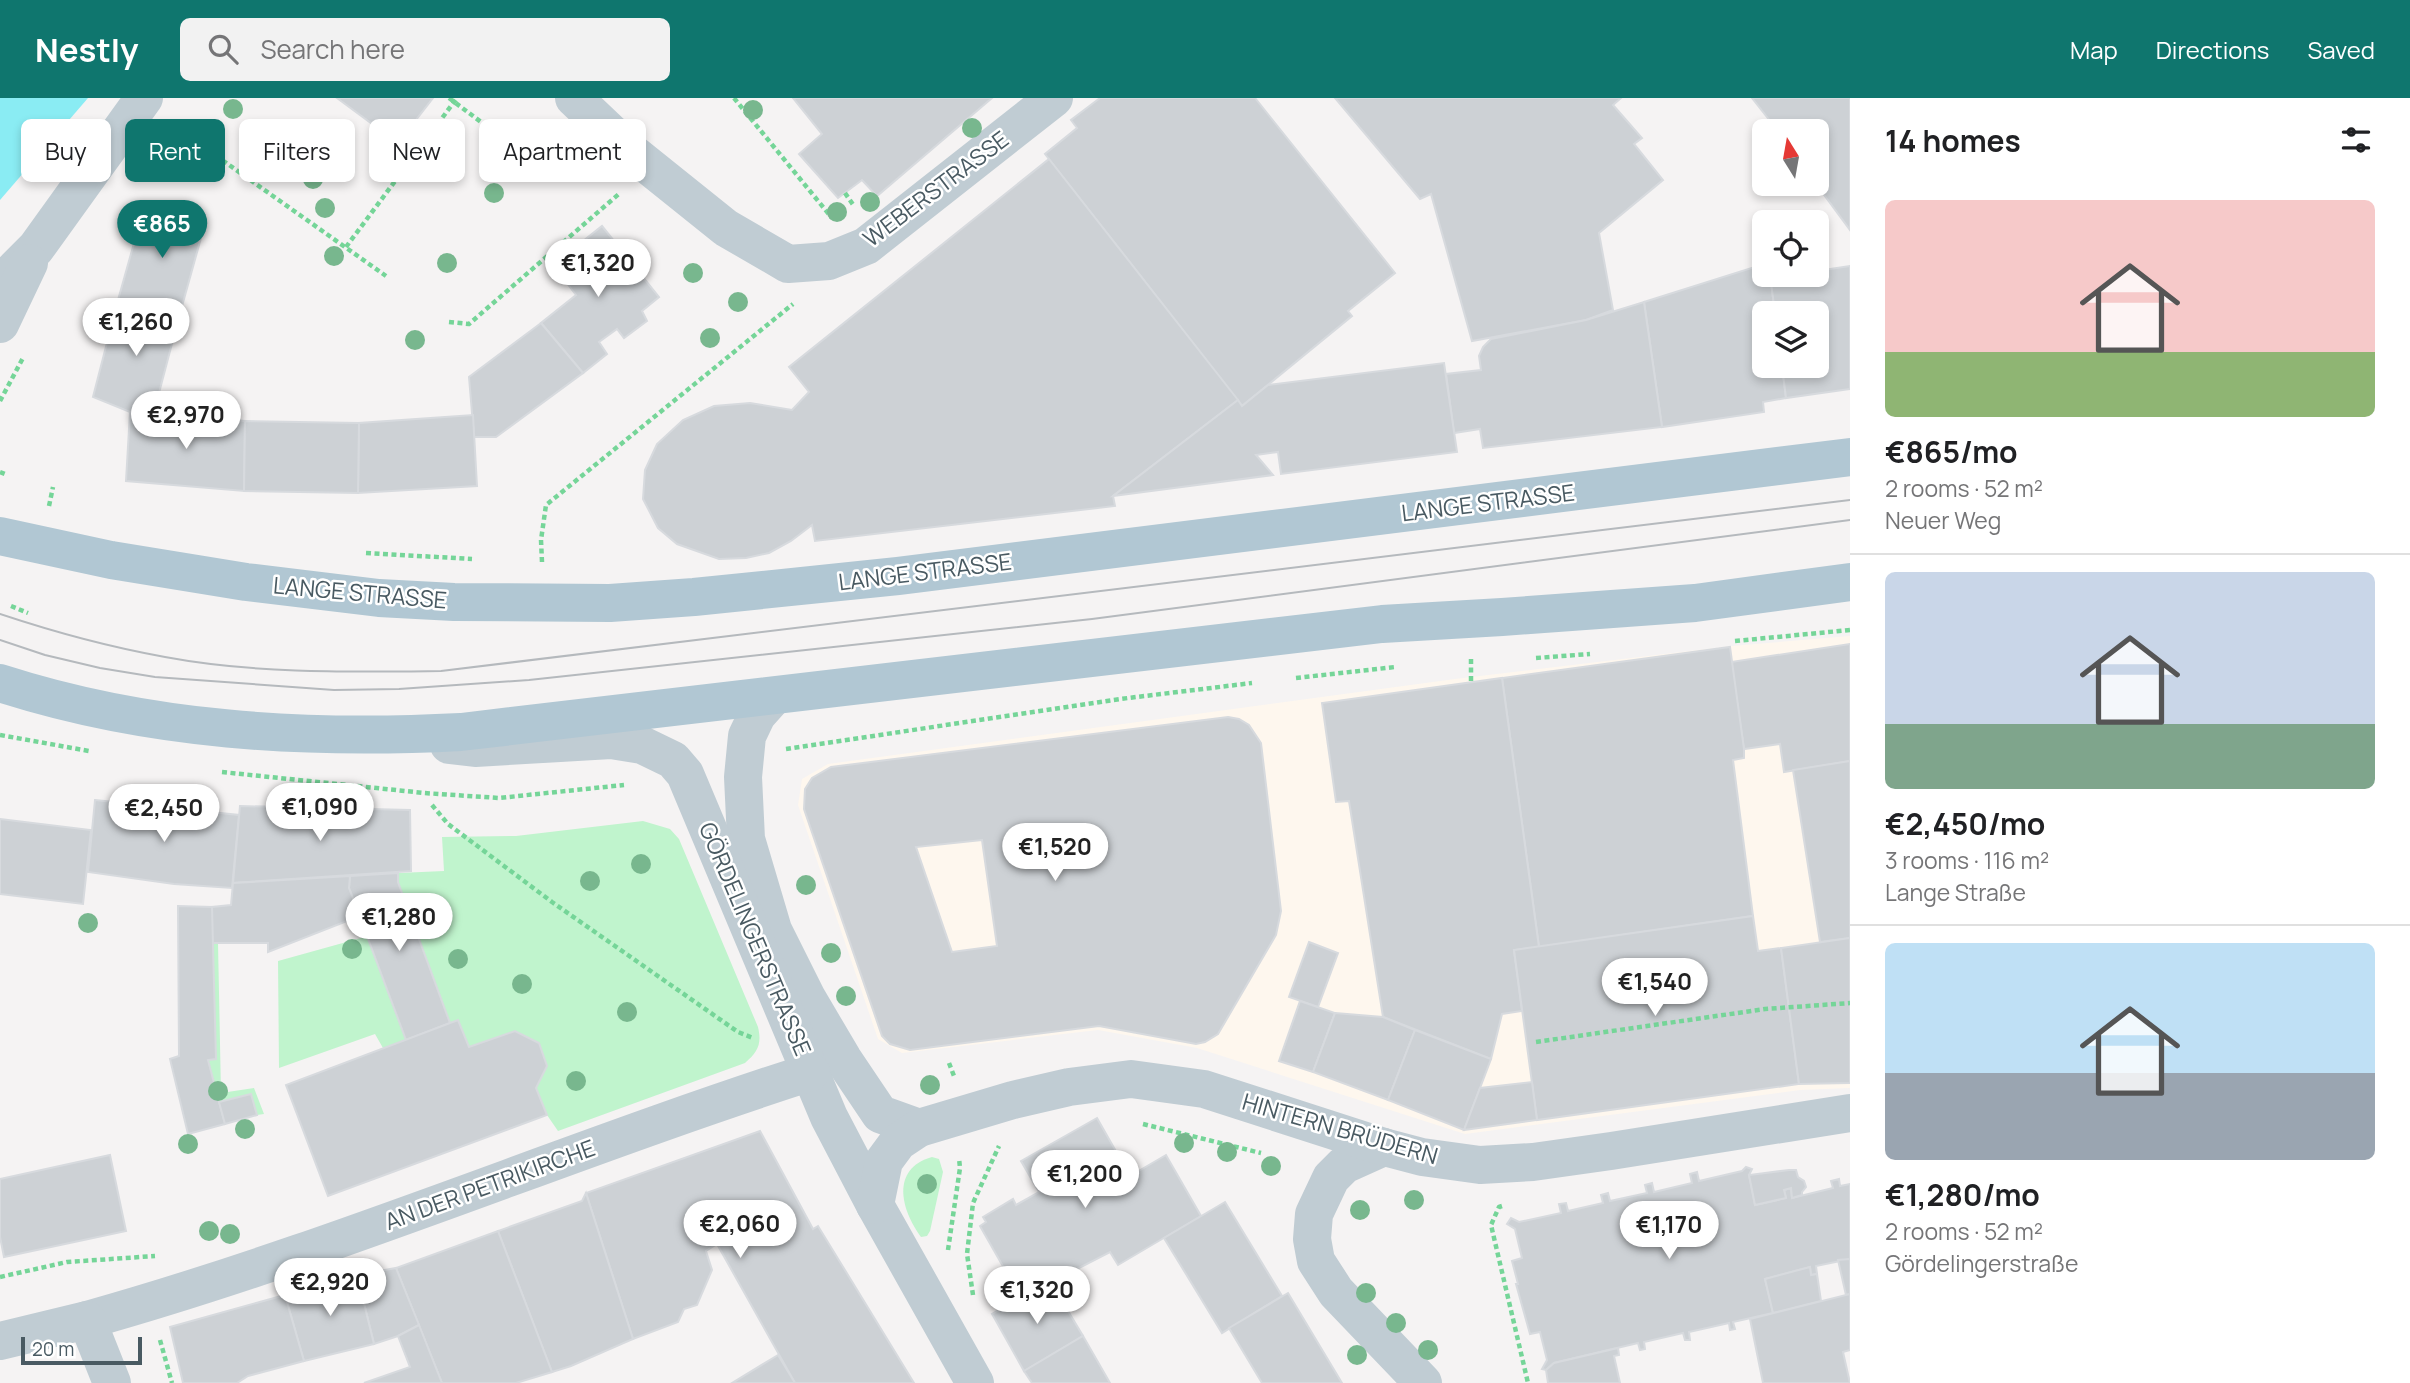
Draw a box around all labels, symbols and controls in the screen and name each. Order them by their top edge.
search box [180,18,670,81]
text: Nestly [35,27,138,72]
icon: search [204,30,242,68]
text: Search here [260,31,405,67]
text: Map [2070,33,2118,66]
text: Directions [2156,33,2269,66]
text: Saved [2307,33,2375,66]
chip: Buy [21,119,111,182]
chip: Rent [125,119,225,182]
chip: Filters [239,119,355,182]
chip: New [369,119,465,182]
chip: Apartment [479,119,646,182]
north arrow [1752,119,1829,196]
map controls [1752,119,1829,378]
text: 14 homes [1885,120,2021,161]
icon: filters [2337,121,2375,159]
street label: WEBERSTRASSE [856,123,1015,254]
pin: €865 [121,200,203,260]
text: €865 [133,207,191,239]
button: locate [1752,210,1829,287]
pin: €1,320 [541,240,655,299]
icon: home [2067,245,2193,371]
text: €1,320 [561,246,635,278]
pin: €1,260 [79,299,193,358]
button: layers [1752,301,1829,378]
text: €1,260 [99,305,173,337]
pin: €2,970 [129,392,243,451]
text: €2,970 [147,398,225,430]
text: €865/mo [1885,431,2017,472]
text: 2 rooms · 52 m² [1885,472,2043,504]
street label: LANGE STRASSE [1399,476,1576,529]
text: Neuer Weg [1885,504,2001,536]
street label: LANGE STRASSE [836,545,1013,598]
street label: LANGE STRASSE [272,568,448,616]
icon: home [2067,617,2193,743]
pin: €2,450 [107,784,221,844]
pin: €1,090 [263,784,377,843]
text: €1,090 [282,790,358,822]
text: €2,450 [125,791,203,823]
text: €2,450/mo [1885,803,2045,844]
street label: GÖRDELINGERSTRASSE [692,817,820,1060]
pin: €1,520 [998,824,1112,883]
text: €1,520 [1018,830,1092,862]
text: 3 rooms · 116 m² [1885,844,2049,876]
text: Lange Straße [1885,876,2026,908]
pin: €1,280 [342,894,456,953]
text: €1,280 [362,900,436,932]
pin: €1,540 [1598,958,1712,1018]
text: €1,540 [1618,965,1692,997]
icon: home [2067,988,2193,1114]
street label: HINTERN BRÜDERN [1239,1085,1442,1171]
street label: AN DER PETRIKIRCHE [380,1131,599,1237]
pin: €1,200 [1028,1150,1142,1210]
text: €1,200 [1047,1157,1123,1189]
text: €1,280/mo [1885,1174,2040,1215]
pin: €2,060 [683,1200,797,1260]
pin: €1,170 [1612,1202,1726,1261]
text: €2,060 [700,1207,780,1239]
text: €1,170 [1636,1208,1702,1240]
text: 2 rooms · 52 m² [1885,1215,2043,1247]
text: Gördelingerstraße [1885,1247,2078,1279]
pin: €2,920 [273,1258,387,1318]
text: €2,920 [290,1265,370,1297]
pin: €1,320 [980,1266,1094,1326]
text: €1,320 [1000,1273,1074,1305]
scale bar [21,1334,142,1366]
text: 20 m [32,1336,74,1362]

